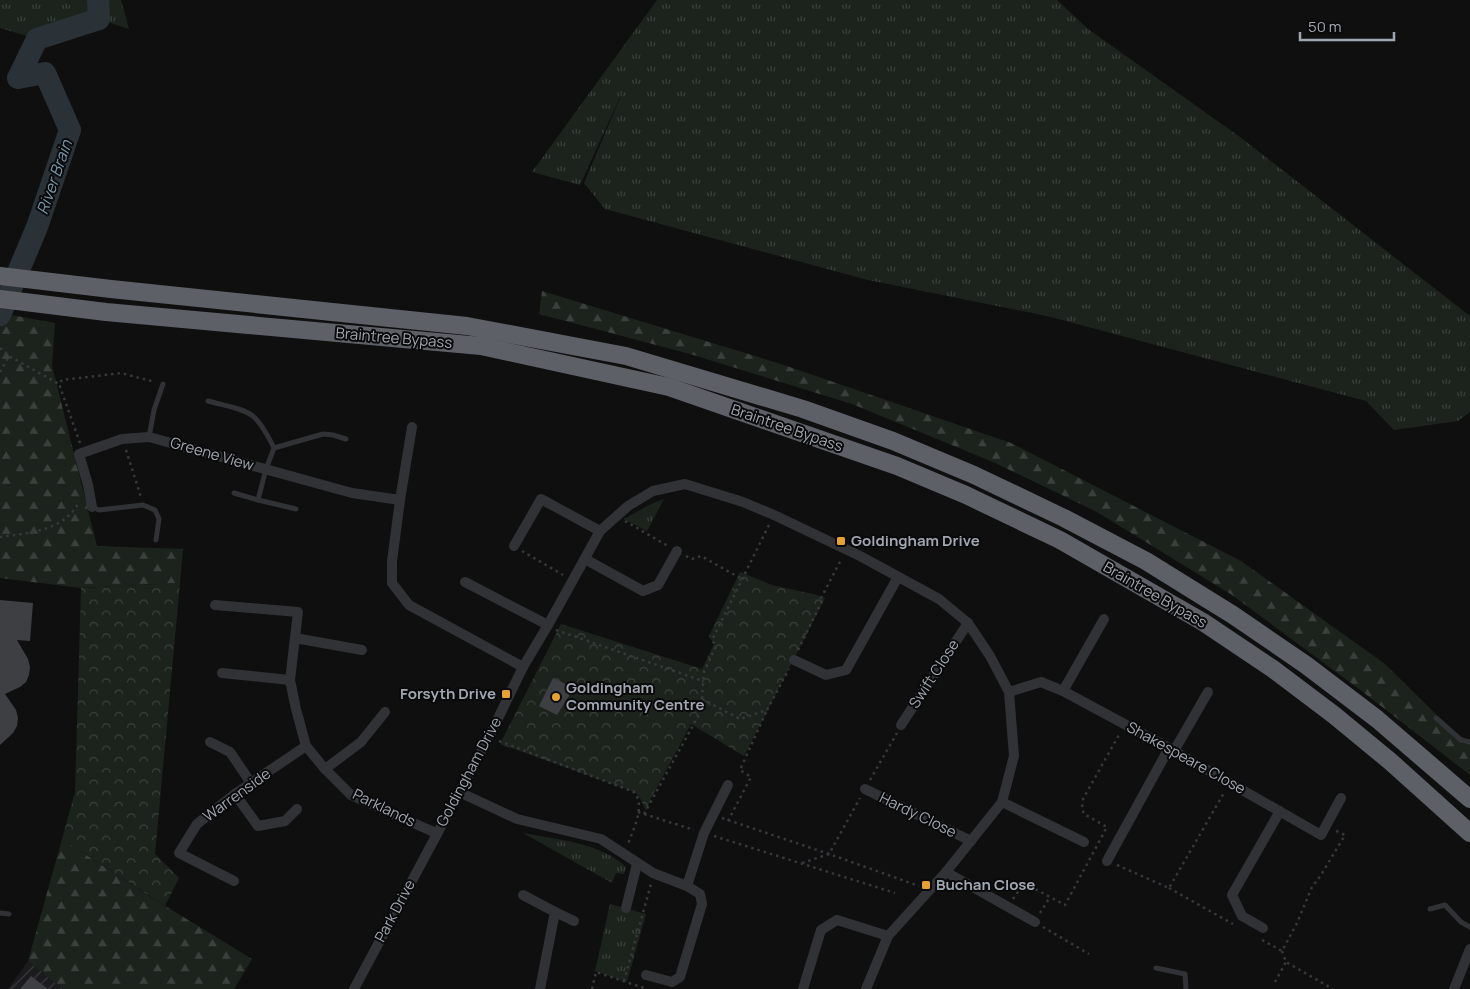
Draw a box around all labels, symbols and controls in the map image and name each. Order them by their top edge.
scale bar [1300,10,1394,42]
text: 50 m [1308,16,1342,37]
water label: River Brain [31,136,77,217]
street label: Braintree Bypass [335,322,453,353]
street label: Braintree Bypass [728,399,846,457]
street label: Greene View [168,432,257,476]
place label: Goldingham Drive [851,530,980,551]
marker: Goldingham Drive [835,535,847,547]
street label: Braintree Bypass [1099,556,1211,633]
street label: Swift Close [903,635,964,712]
place label: Goldingham Community Centre [566,677,705,715]
place label: Forsyth Drive [400,683,496,704]
marker: Forsyth Drive [500,688,512,700]
marker: Goldingham Community Centre [550,691,562,703]
street label: Goldingham Drive [431,713,506,830]
street label: Shakespeare Close [1123,716,1250,799]
street label: Warrenside [199,763,275,826]
street label: Parklands [349,783,419,832]
street label: Hardy Close [876,787,960,842]
place label: Buchan Close [936,874,1035,895]
street label: Park Drive [369,876,420,946]
marker: Buchan Close [920,879,932,891]

